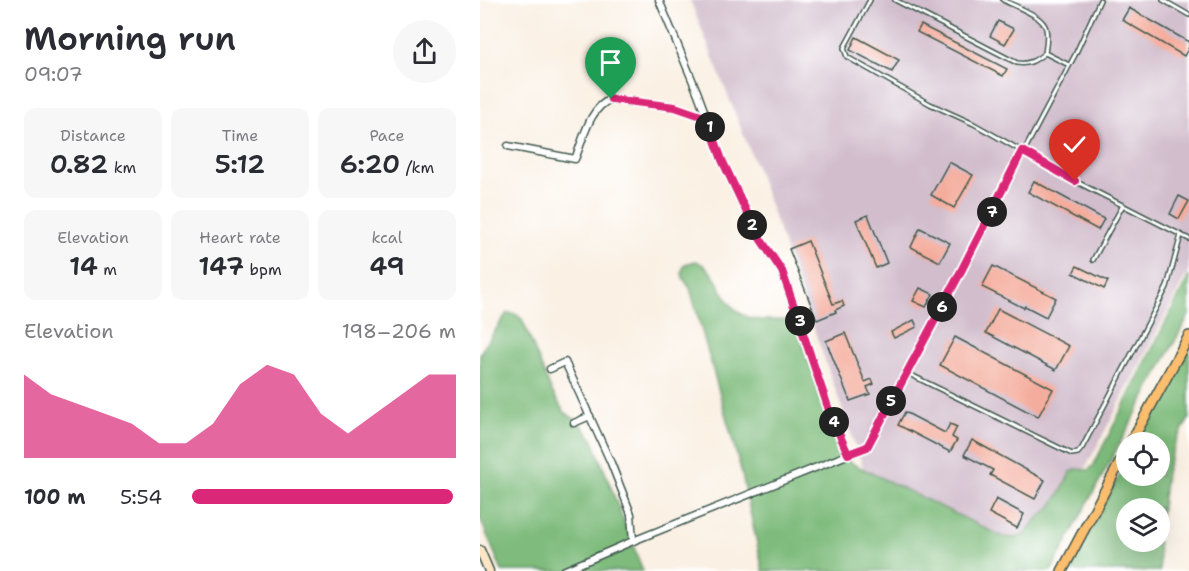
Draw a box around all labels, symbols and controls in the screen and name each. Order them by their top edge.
text: Morning run [24,16,236,61]
button: share [393,20,456,83]
pin [585,37,636,99]
icon: arrive [594,46,627,79]
text: 09:07 [24,61,83,87]
pin: 1 [695,112,725,142]
text: 1 [706,116,714,137]
pin [1049,119,1100,181]
text: Distance [60,125,126,146]
text: Time [222,125,258,146]
text: Pace [369,125,405,146]
icon: check [1058,128,1091,161]
text: 0.82 [50,146,108,181]
text: 5:12 [215,146,265,181]
text: 6:20 [340,146,400,181]
text: km [108,157,136,178]
text: /km [400,157,434,178]
pin: 7 [977,197,1007,227]
text: 7 [986,201,998,222]
pin: 2 [737,210,767,240]
text: 2 [746,214,758,235]
text: Elevation [57,227,129,248]
text: Heart rate [199,227,281,248]
text: kcal [371,227,403,248]
text: 14 [69,248,98,283]
text: 147 [198,248,244,283]
text: 49 [369,248,405,283]
text: m [98,259,117,280]
text: bpm [244,259,282,280]
pin: 6 [927,292,957,322]
text: 6 [936,296,948,317]
pin: 3 [785,306,815,336]
text: 3 [794,310,806,331]
text: Elevation [24,318,114,344]
text: 198–206 m [342,318,456,344]
pin: 5 [876,386,906,416]
text: 5 [886,390,896,411]
pin: 4 [819,407,849,437]
text: 4 [828,411,840,432]
map controls [1116,432,1170,552]
button: locate [1116,432,1170,486]
text: 100 m [24,484,86,510]
text: 5:54 [120,484,162,510]
button: layers [1116,498,1170,552]

